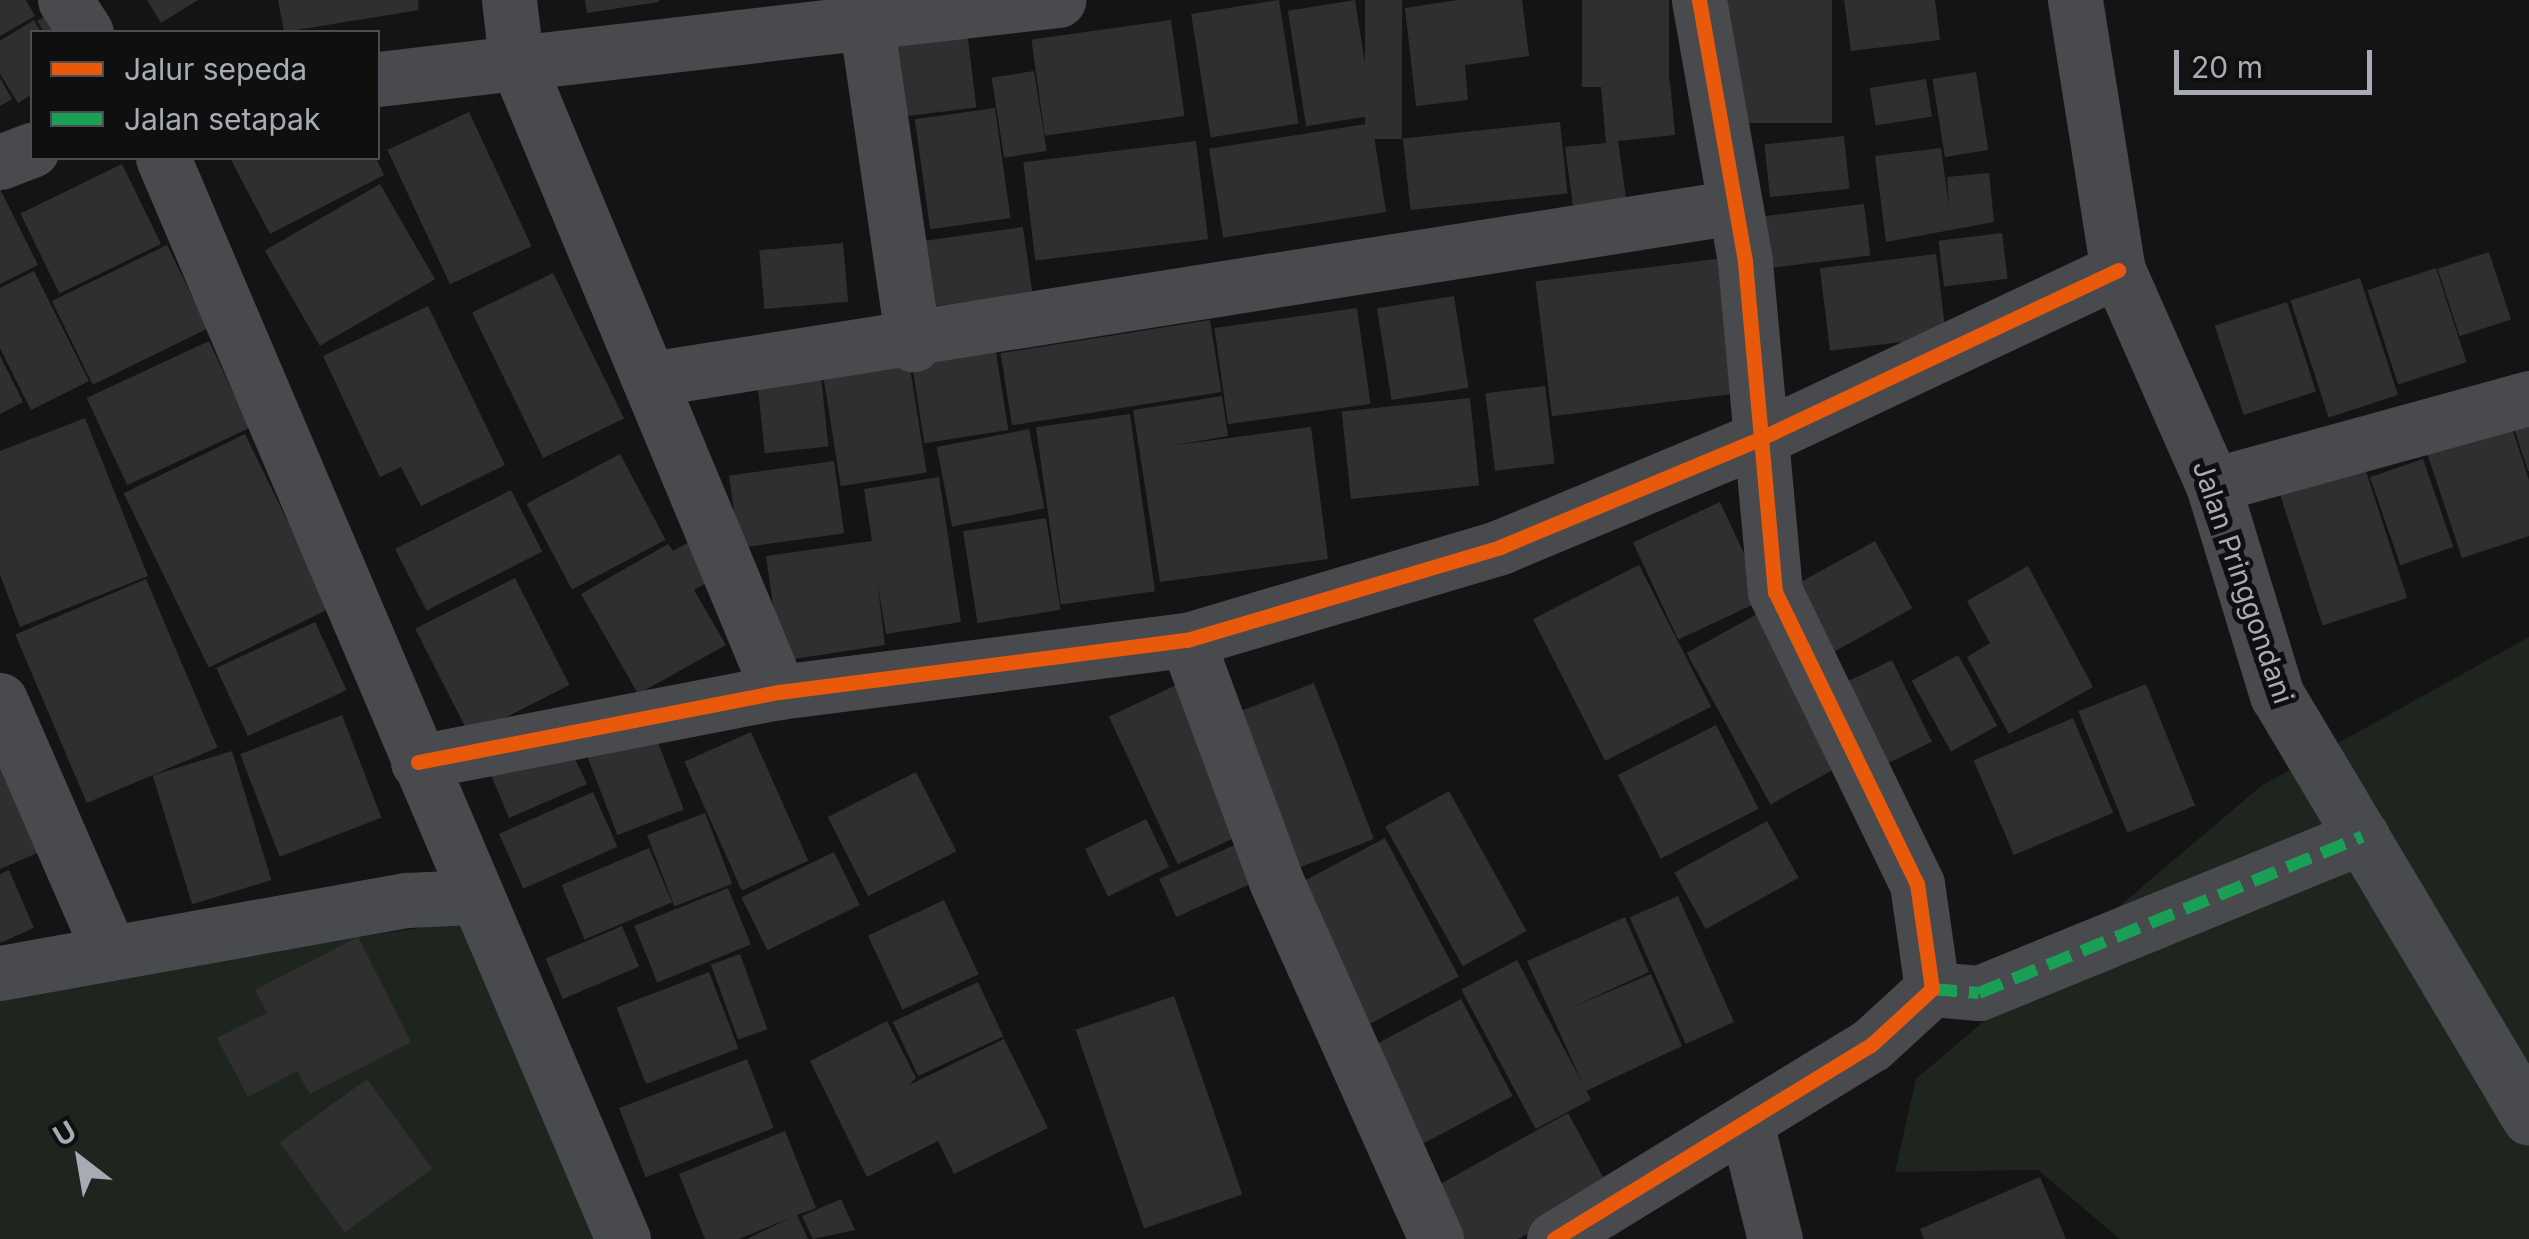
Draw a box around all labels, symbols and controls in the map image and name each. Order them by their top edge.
legend [30,30,380,160]
scale bar [2179,30,2376,92]
text: 20 m [2191,49,2263,85]
text: Jalur sepeda [124,51,307,87]
text: Jalan setapak [124,101,320,137]
street label: Jalan Pringgondani [2186,456,2300,708]
north arrow [30,1109,130,1209]
text: U [47,1113,82,1153]

